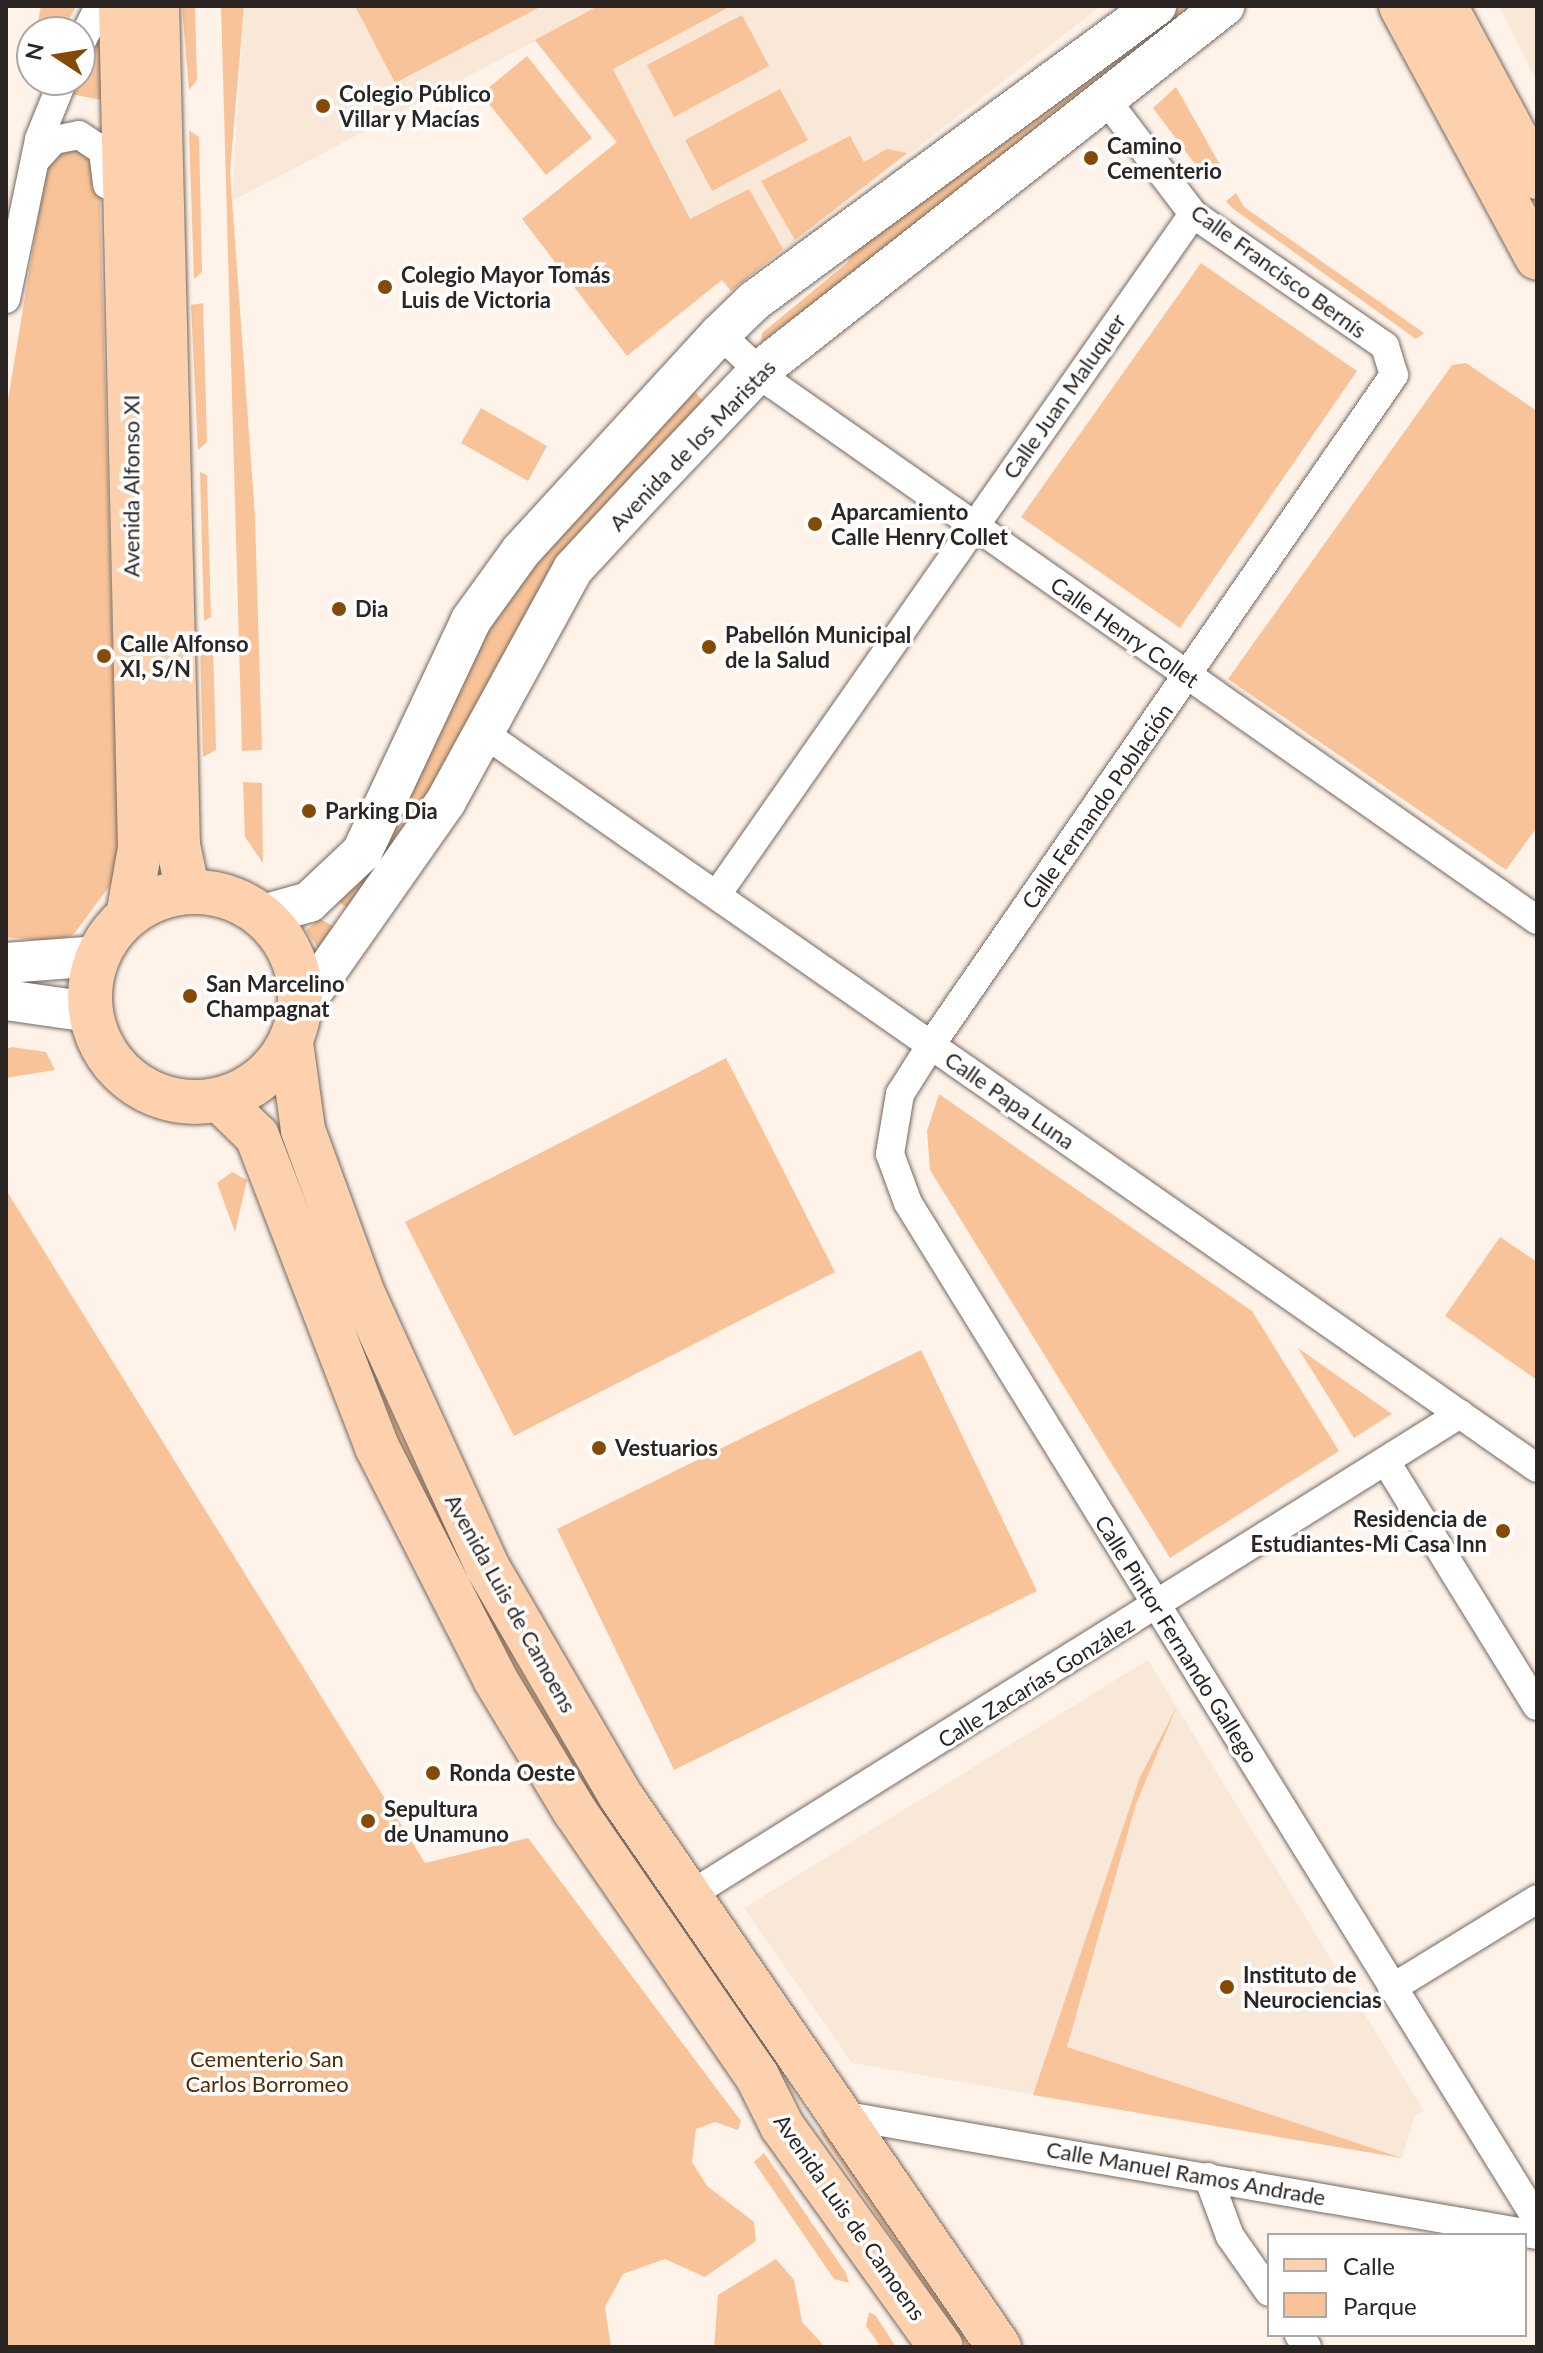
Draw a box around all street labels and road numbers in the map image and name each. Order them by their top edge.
street label: Calle Francisco Bernís [1186,199,1372,343]
street label: Calle Juan Maluquer [997,308,1131,484]
street label: Avenida de los Maristas [603,354,781,536]
street label: Avenida Alfonso XI [118,394,144,578]
street label: Calle Henry Collet [1046,571,1204,693]
street label: Calle Fernando Población [1016,698,1178,914]
street label: Calle Papa Luna [940,1046,1080,1154]
street label: Avenida Luis de Camoens [440,1489,582,1717]
street label: Calle Pintor Fernando Gallego [1090,1510,1264,1768]
street label: Calle Zacarías González [933,1611,1139,1753]
street label: Avenida Luis de Camoens [769,2109,931,2325]
street label: Calle Manuel Ramos Andrade [1044,2135,1328,2211]

